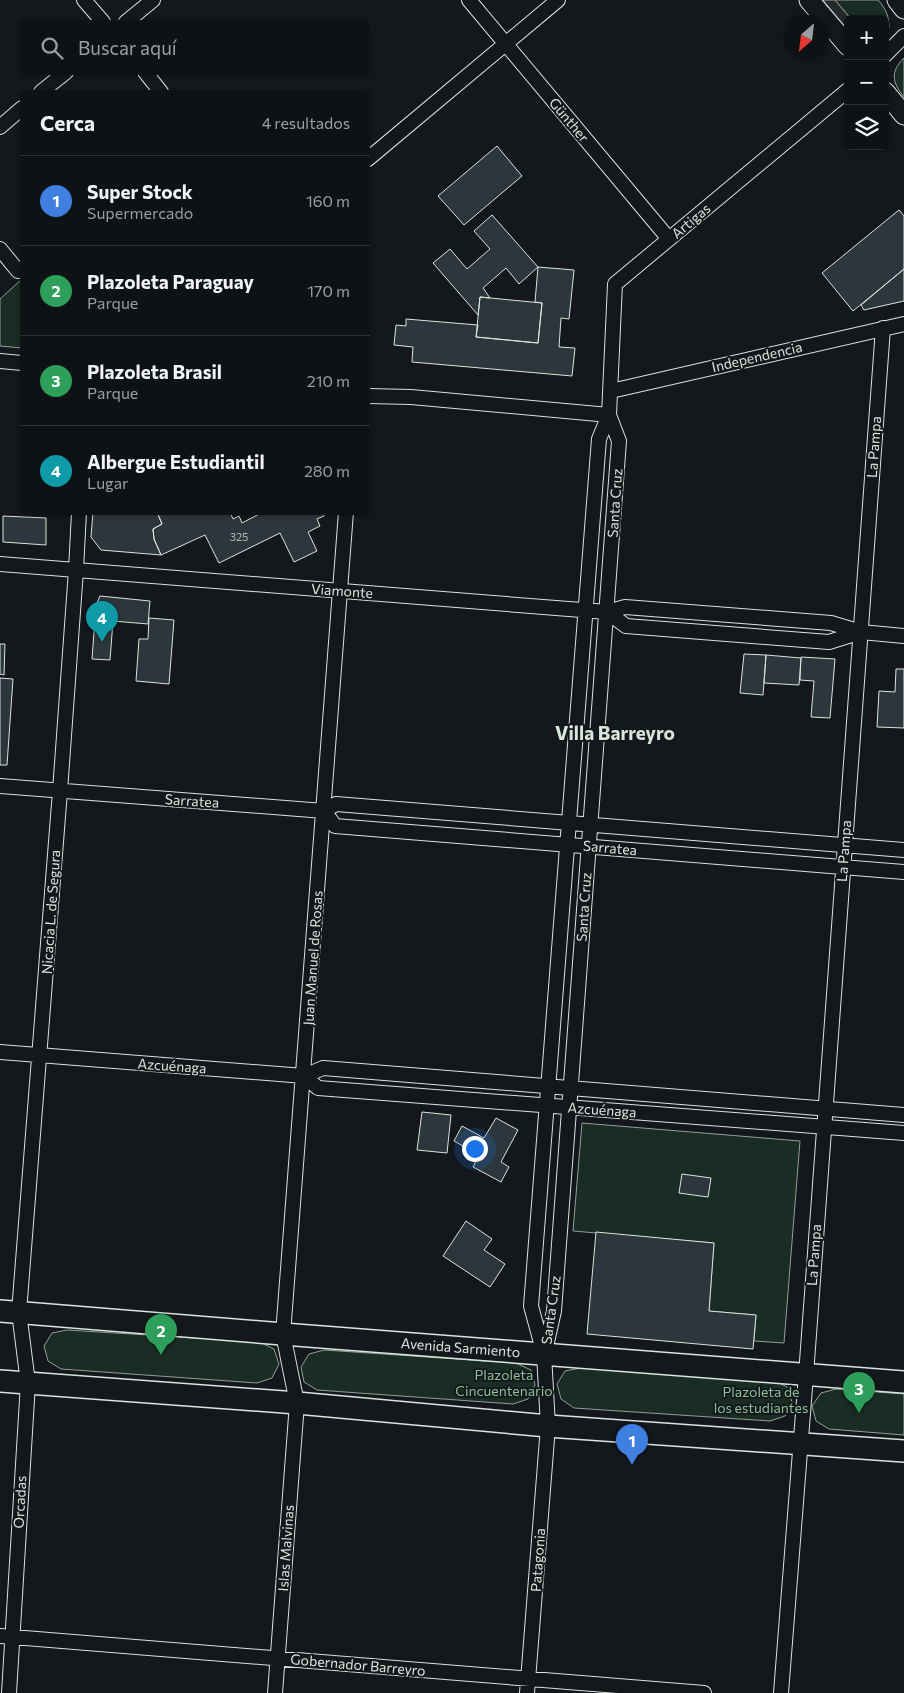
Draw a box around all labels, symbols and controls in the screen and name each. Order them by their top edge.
north arrow [784,15,829,60]
map controls [844,15,889,150]
button: + [844,15,889,60]
search box [20,20,370,75]
icon: search [38,34,66,62]
text: Buscar aquí [78,36,177,59]
button: − [844,60,889,105]
street label: Günther [546,94,593,146]
button: layers [844,105,889,150]
text: Cerca [40,110,95,135]
text: 4 resultados [262,113,350,132]
text: Super Stock [87,180,193,203]
text: 1 [52,191,60,210]
text: 160 m [306,191,350,210]
street label: Artigas [668,199,714,242]
text: Supermercado [87,203,193,222]
text: Plazoleta Paraguay [87,270,254,293]
text: 2 [51,281,61,300]
text: 170 m [307,281,350,300]
text: Parque [87,293,138,312]
street label: Independencia [710,338,804,375]
text: Plazoleta Brasil [87,360,222,383]
text: 3 [51,371,61,390]
text: 210 m [307,371,350,390]
text: Parque [87,383,138,402]
street label: La Pampa [863,415,884,478]
text: Albergue Estudiantil [87,450,265,473]
text: 4 [51,461,61,480]
text: 280 m [304,461,350,480]
street label: Santa Cruz [604,468,625,538]
text: Lugar [87,473,128,492]
house number: 325 [230,530,248,543]
street label: Viamonte [310,580,374,601]
pin: 4 [86,601,118,642]
district label: Villa Barreyro [555,721,675,744]
street label: Sarratea [164,790,220,811]
street label: La Pampa [833,819,854,882]
street label: Sarratea [582,837,638,858]
street label: Nicacia L. de Segura [38,849,63,975]
street label: Santa Cruz [573,872,594,942]
street label: Juan Manuel de Rosas [299,890,326,1026]
street label: Azcuénaga [137,1055,207,1076]
street label: Azcuénaga [567,1099,637,1120]
your location [462,1136,488,1162]
street label: La Pampa [803,1223,824,1286]
street label: Santa Cruz [537,1274,564,1345]
pin: 2 [145,1314,177,1355]
street label: Avenida Sarmiento [400,1334,521,1360]
park label: Plazoleta Cincuentenario [455,1366,553,1399]
pin: 3 [843,1372,875,1413]
park label: Plazoleta de los estudiantes [714,1383,808,1416]
pin: 1 [616,1424,648,1465]
street label: Orcadas [10,1475,29,1529]
street label: Islas Malvinas [274,1504,297,1592]
street label: Patagonia [527,1527,548,1592]
street label: Gobernador Barreyro [290,1650,426,1679]

